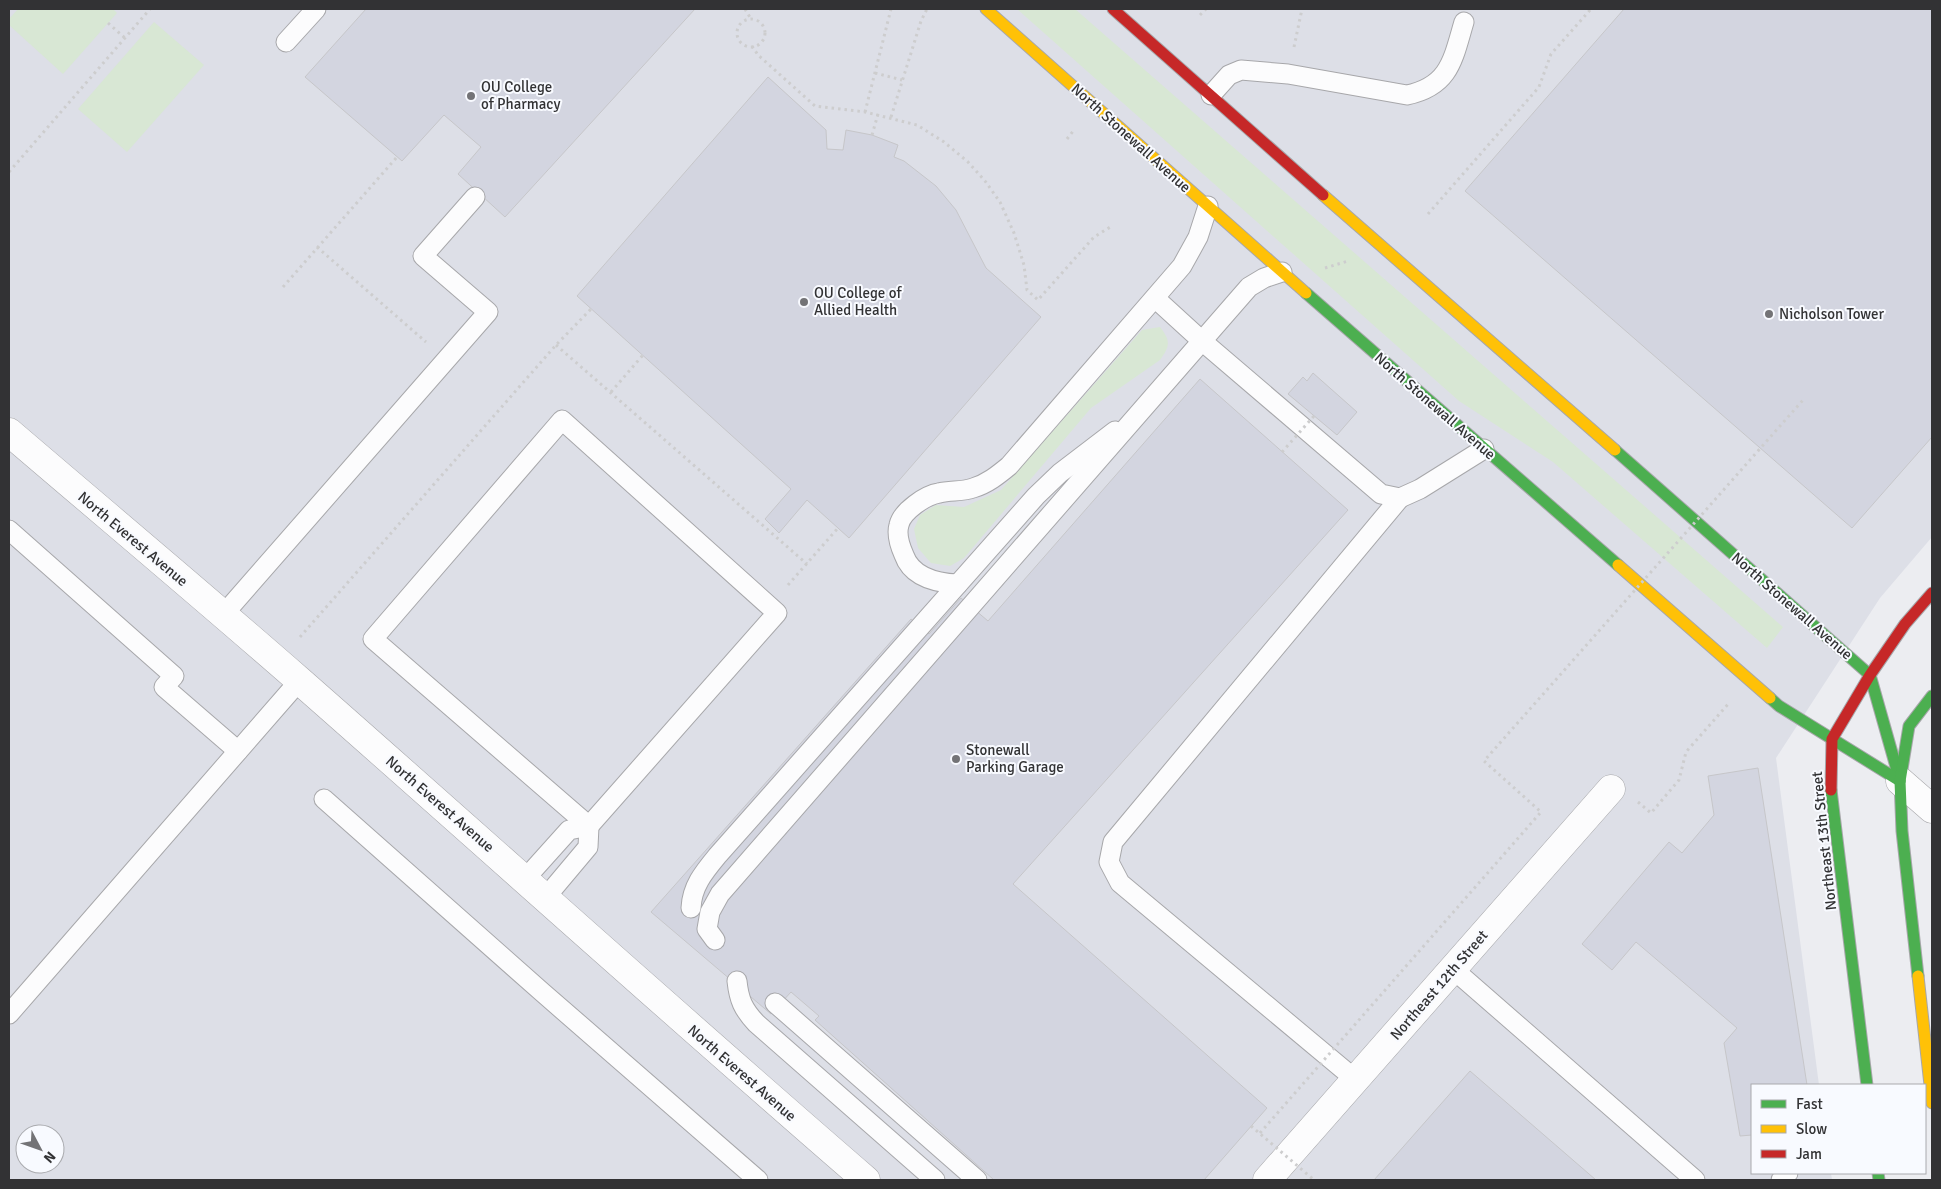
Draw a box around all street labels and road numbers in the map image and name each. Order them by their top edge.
street label: North Stonewall Avenue [1068,80,1194,196]
street label: North Stonewall Avenue [1371,349,1499,463]
street label: North Everest Avenue [74,488,192,590]
street label: North Stonewall Avenue [1728,549,1856,663]
street label: North Everest Avenue [382,752,498,856]
street label: Northeast 13th Street [1808,771,1840,911]
street label: Northeast 12th Street [1386,926,1492,1044]
street label: North Everest Avenue [684,1021,800,1125]

